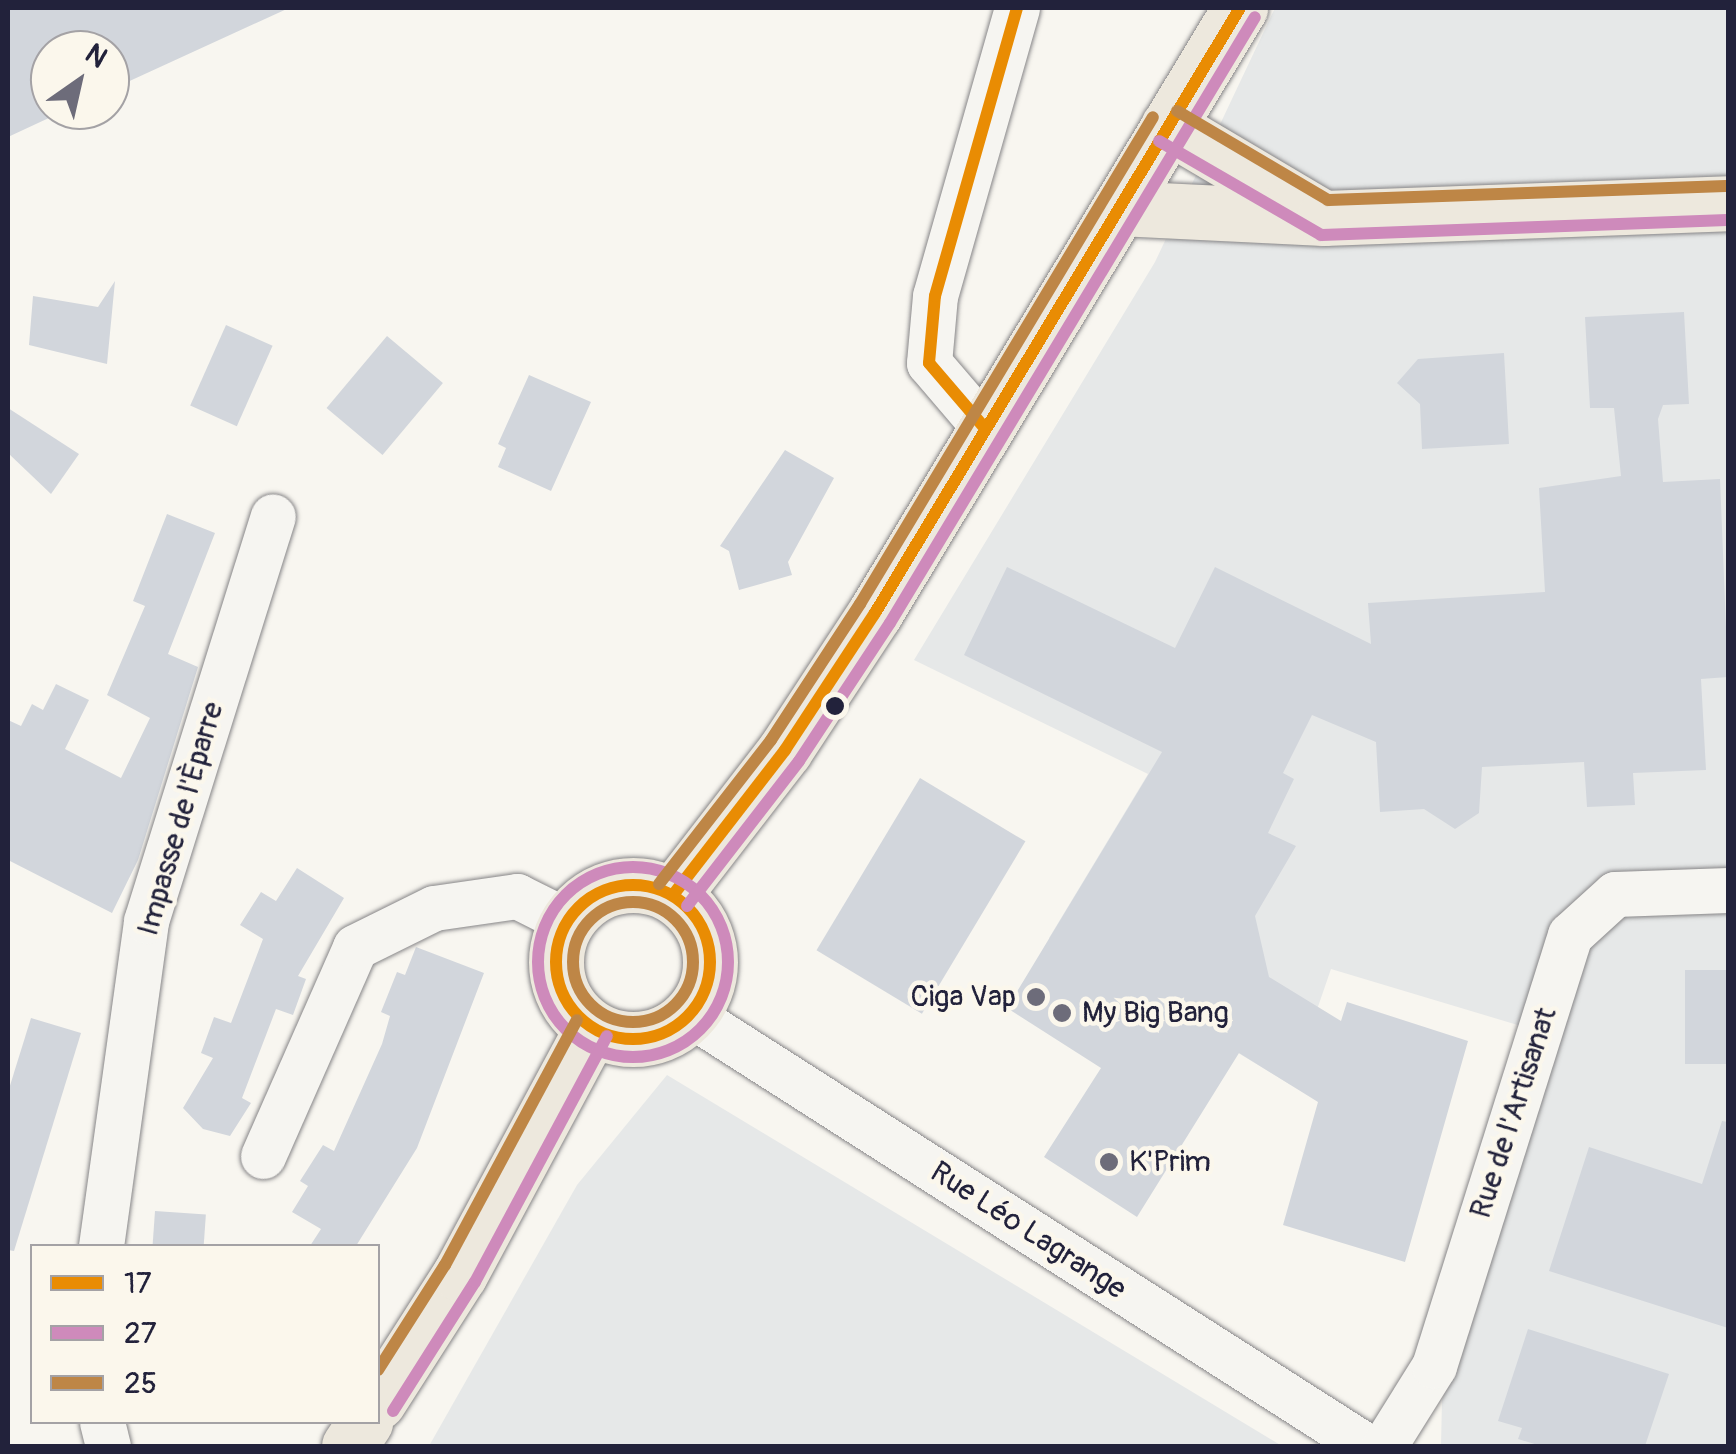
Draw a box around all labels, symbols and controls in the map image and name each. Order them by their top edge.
north arrow [30,30,130,130]
text: N [78,37,114,76]
unlabelled marker [825,696,845,716]
street label: Impasse de l'Èparre [130,698,232,940]
place label: Ciga Vap [911,979,1016,1015]
marker: Ciga Vap [1025,986,1047,1008]
place label: My Big Bang [1082,995,1229,1031]
marker: My Big Bang [1051,1002,1073,1024]
street label: Rue de l'Artisanat [1463,1003,1565,1223]
place label: K'Prim [1129,1144,1211,1180]
marker: K'Prim [1098,1151,1120,1173]
street label: Rue Léo Lagrange [923,1154,1133,1308]
legend [30,1244,380,1424]
text: 17 [124,1265,152,1302]
text: 27 [124,1315,157,1352]
text: 25 [124,1365,157,1402]

